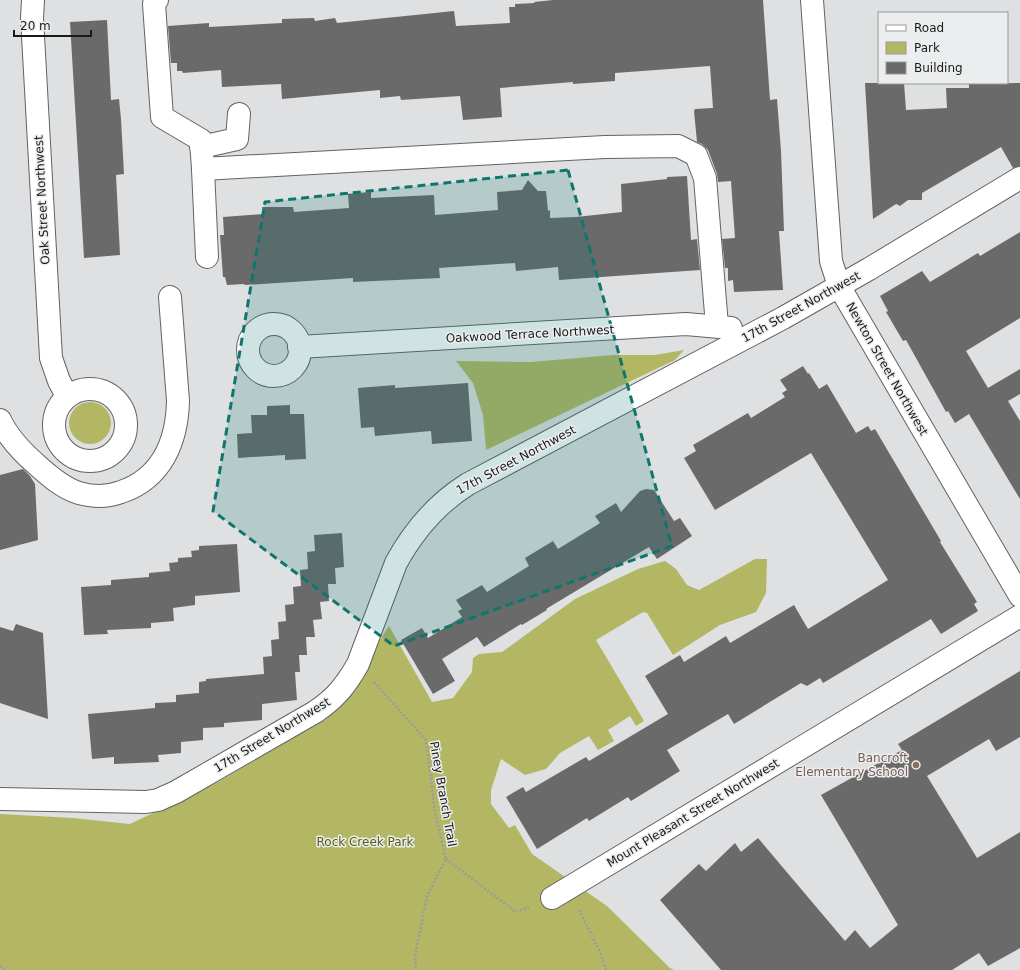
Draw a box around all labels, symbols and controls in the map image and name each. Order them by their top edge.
scale bar [14,12,91,38]
legend [878,12,1008,84]
text: 20 m [20,19,51,33]
text: Road [914,21,944,35]
text: Park [914,41,940,55]
text: Building [914,61,963,75]
street label: Oak Street Northwest [32,135,52,265]
street label: 17th Street Northwest [739,268,863,345]
street label: Newton Street Northwest [843,300,931,438]
street label: Oakwood Terrace Northwest [445,323,615,345]
street label: 17th Street Northwest [454,422,578,497]
street label: 17th Street Northwest [211,694,333,775]
street label: Piney Branch Trail [427,740,459,848]
place label: Bancroft Elementary School [795,751,908,779]
street label: Mount Pleasant Street Northwest [604,756,782,870]
marker: Bancroft Elementary School [911,760,921,770]
park label: Rock Creek Park [316,835,414,849]

